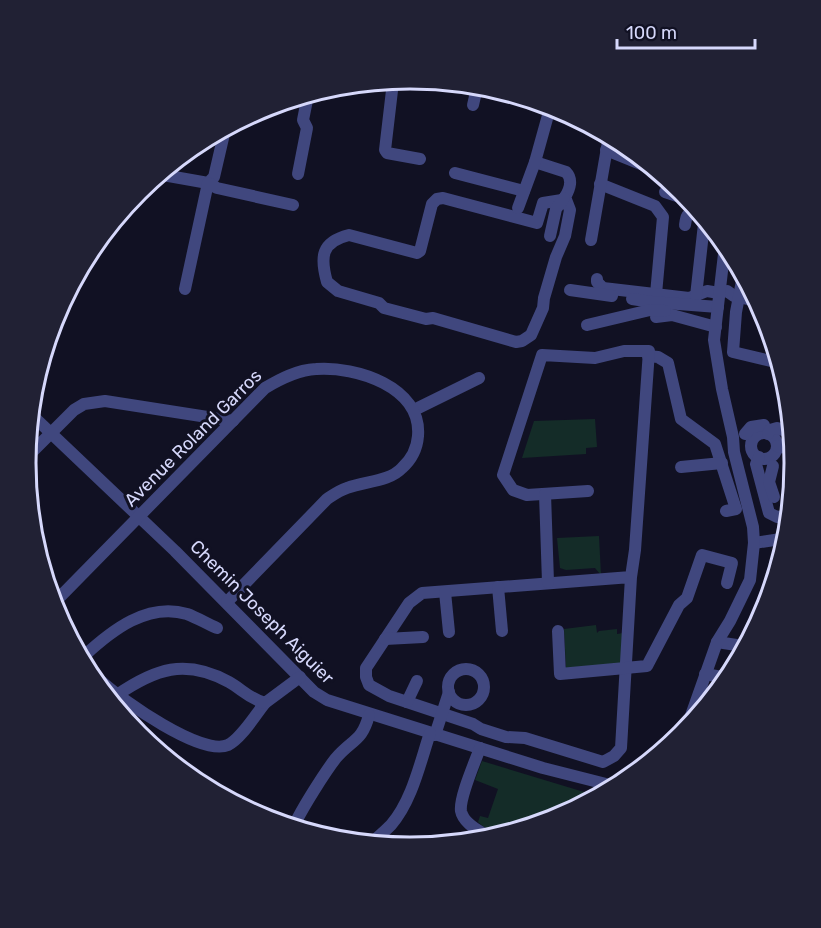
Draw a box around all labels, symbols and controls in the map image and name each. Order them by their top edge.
scale bar [617,12,755,50]
text: 100 m [626,22,677,44]
street label: Avenue Roland Garros [120,365,266,511]
street label: Chemin Joseph Aiguier [185,535,339,689]

